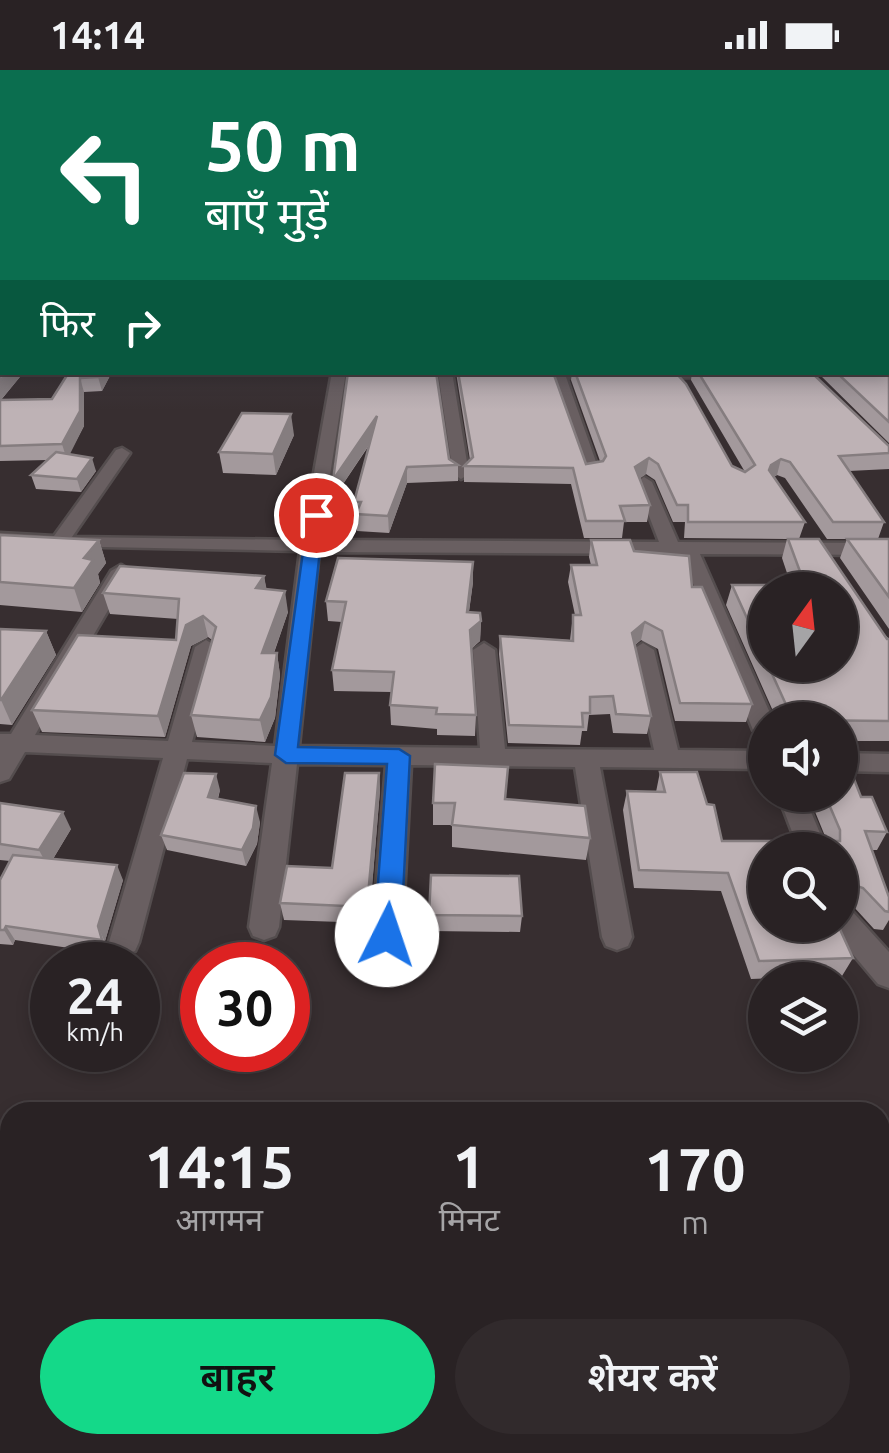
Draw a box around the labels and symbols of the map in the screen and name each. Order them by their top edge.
pin [274,473,359,558]
north arrow [748,572,858,682]
position arrow [335,883,439,987]
speed limit sign: 30 [180,942,310,1072]

